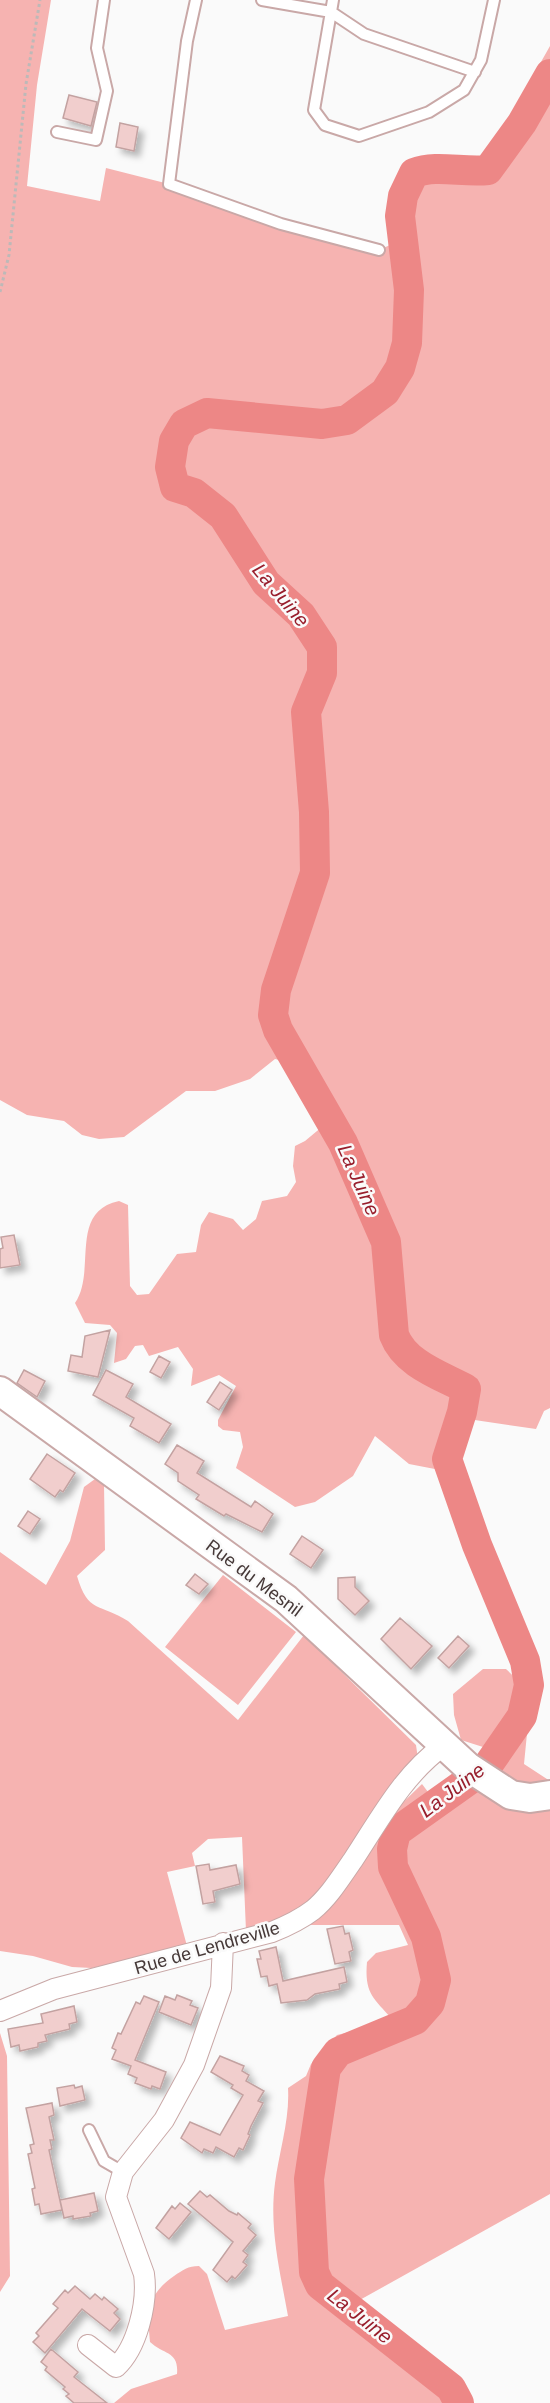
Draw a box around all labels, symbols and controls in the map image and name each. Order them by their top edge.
water label: La Juine [248,559,314,631]
water label: La Juine [334,1141,384,1219]
street label: Rue du Mesnil [202,1535,306,1621]
water label: La Juine [415,1758,489,1822]
street label: Rue de Lendreville [132,1918,282,1978]
water label: La Juine [323,2284,397,2348]

